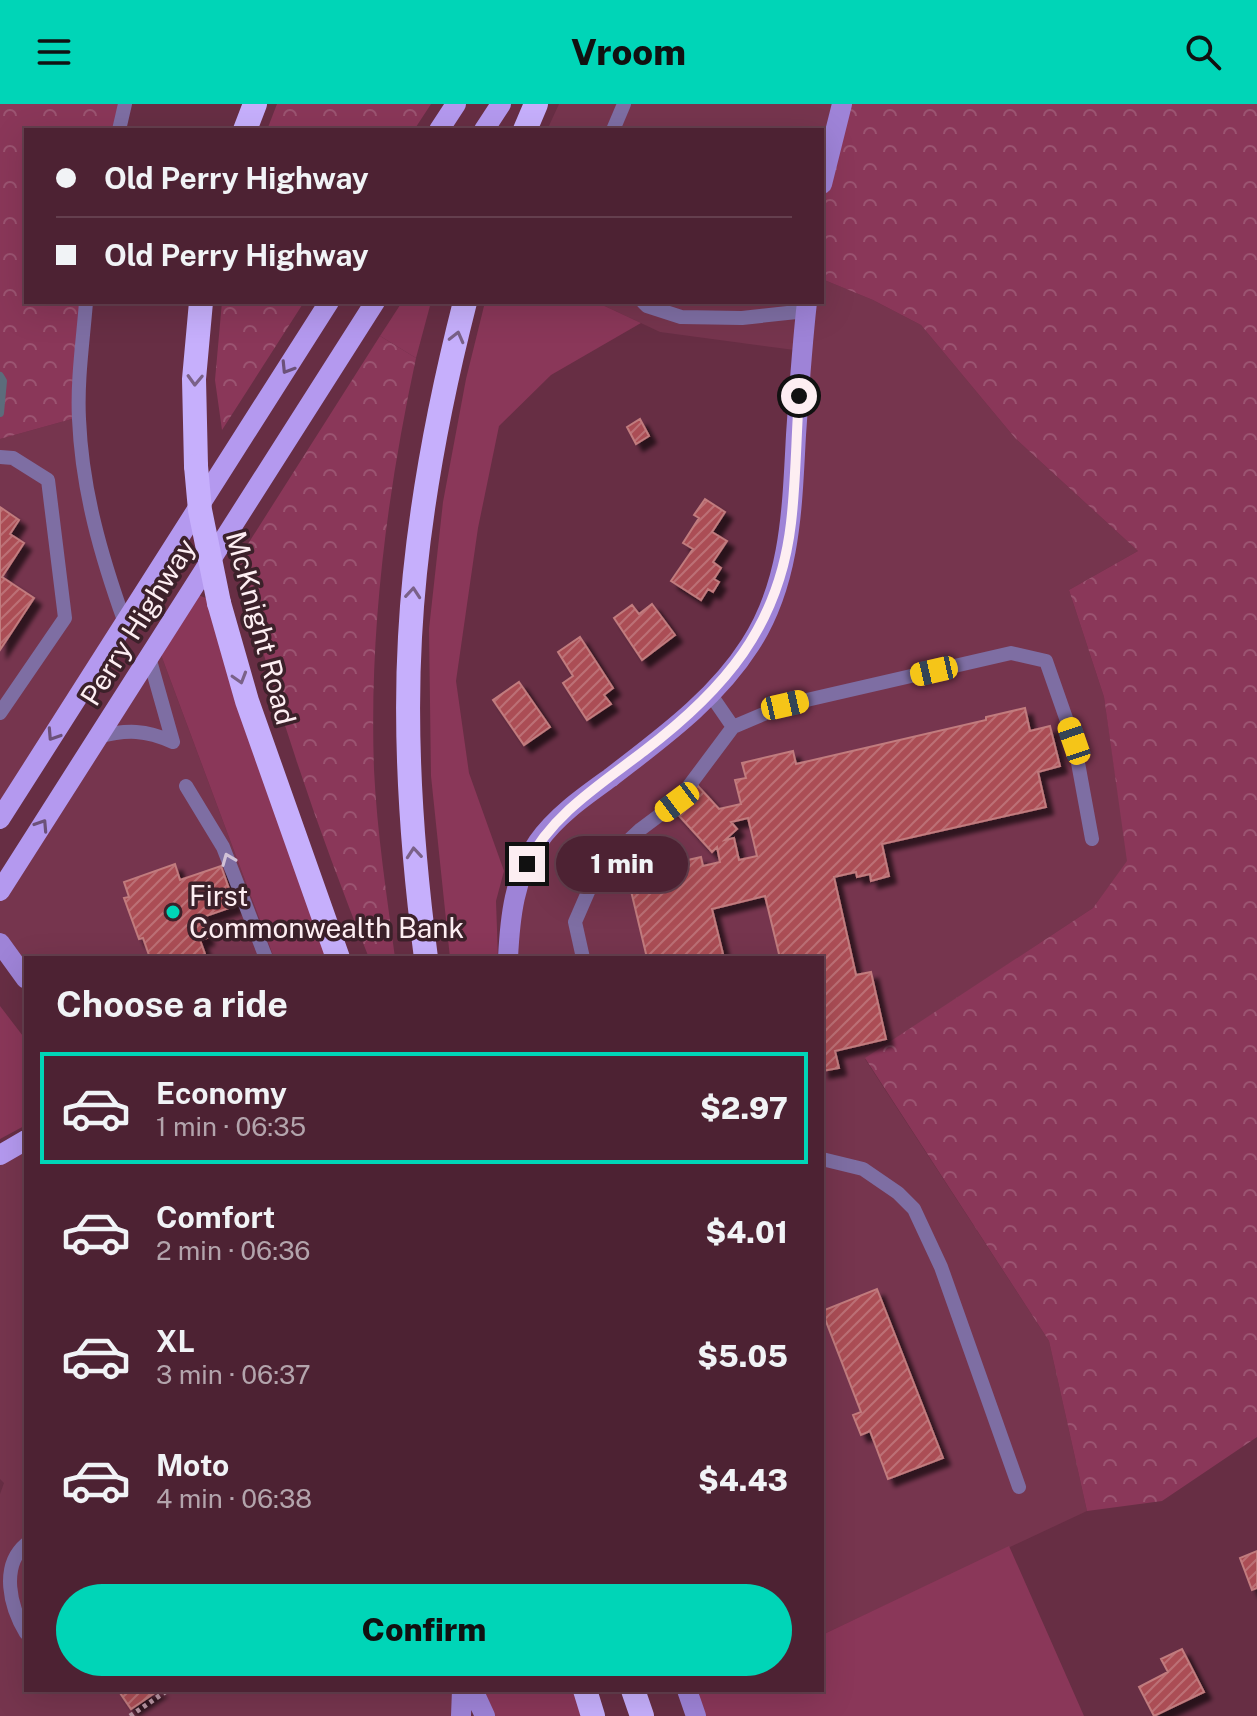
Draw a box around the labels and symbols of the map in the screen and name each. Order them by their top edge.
one-way arrow [447,331,464,344]
one-way arrow [282,359,297,374]
one-way arrow [186,374,203,387]
route start [781,378,817,414]
street label: McKnight Road [220,528,303,728]
street label: Perry Highway [73,532,202,711]
one-way arrow [404,586,421,599]
car [908,654,960,688]
one-way arrow [231,671,247,685]
car [759,688,811,722]
car [1055,714,1093,768]
one-way arrow [48,727,63,741]
car [651,778,703,826]
one-way arrow [32,819,47,834]
callout: 1 min [555,836,687,892]
one-way arrow [406,846,423,859]
route end [509,846,545,882]
one-way arrow [221,853,238,867]
place label: First Commonwealth Bank [189,879,464,944]
marker: First Commonwealth Bank [164,903,182,921]

